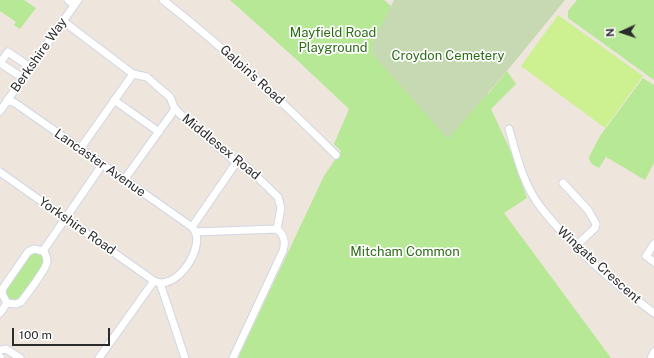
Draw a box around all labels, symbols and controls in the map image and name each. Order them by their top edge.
north arrow [602,12,642,52]
street label: Berkshire Way [8,15,70,95]
park label: Mayfield Road Playground [290,25,376,56]
text: N [604,28,616,37]
street label: Galpin's Road [217,42,287,108]
park label: Croydon Cemetery [392,48,504,64]
street label: Middlesex Road [179,111,263,183]
street label: Lancaster Avenue [51,126,149,200]
street label: Yorkshire Road [36,194,118,258]
street label: Wingate Crescent [554,223,644,307]
park label: Mitcham Common [350,244,460,260]
scale bar [14,320,112,346]
text: 100 m [19,328,52,342]

